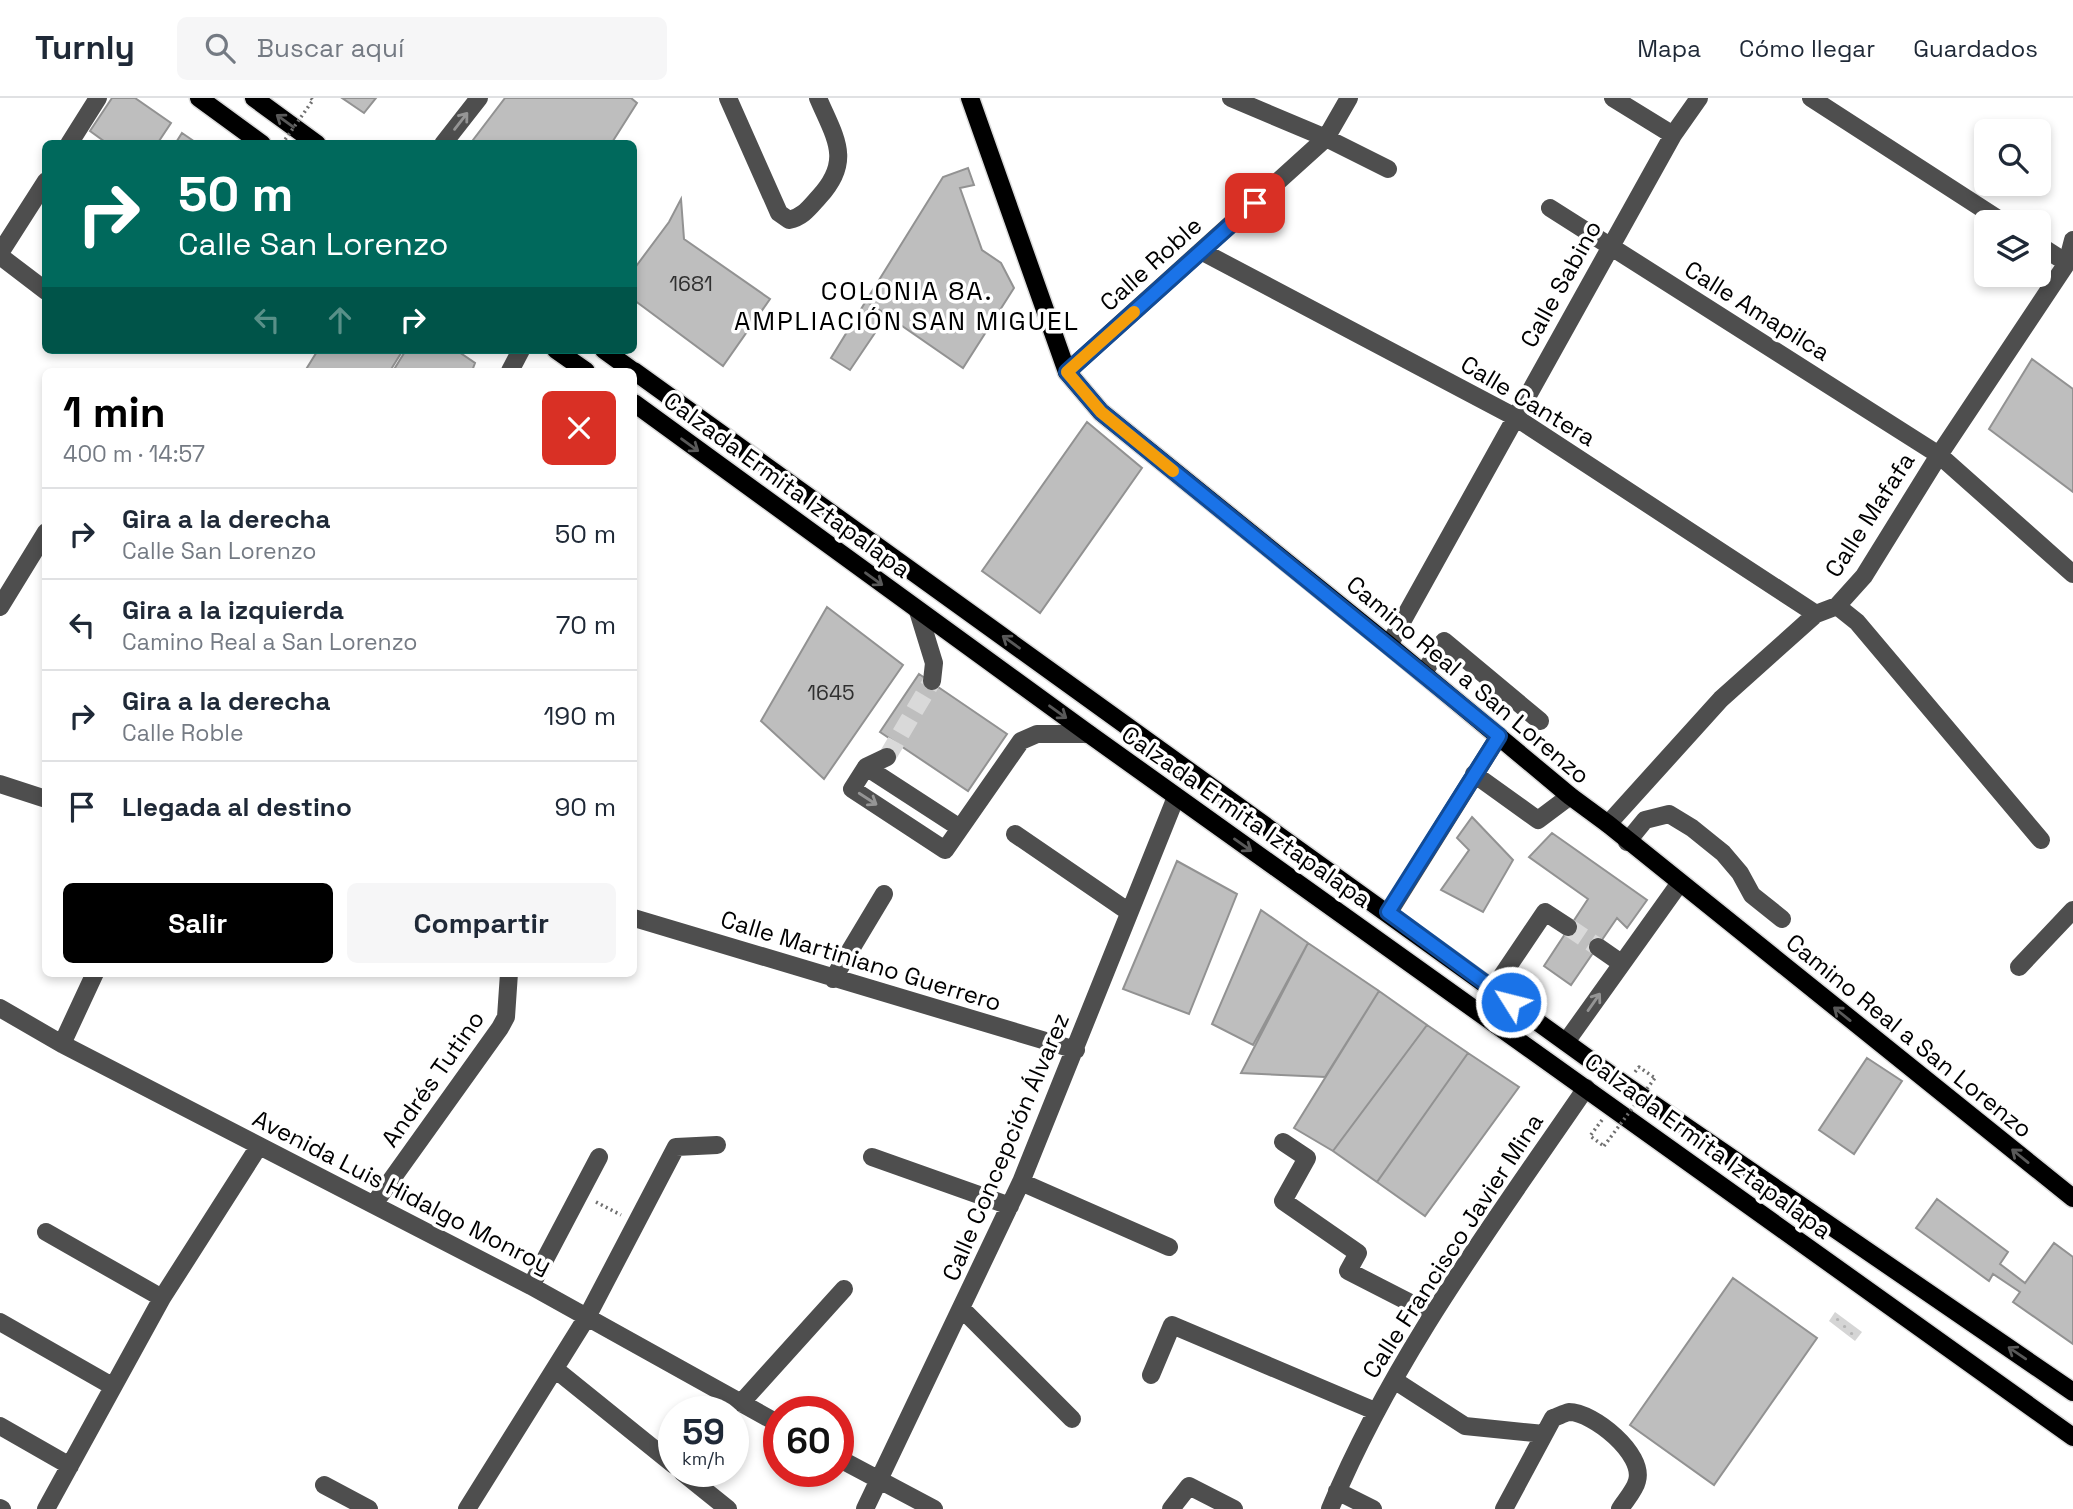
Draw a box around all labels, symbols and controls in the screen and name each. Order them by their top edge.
search box [177,17,667,80]
text: Turnly [35,27,135,69]
icon: search [201,29,239,67]
text: Buscar aquí [257,31,404,65]
text: Mapa [1637,33,1701,64]
text: Cómo llegar [1739,33,1875,64]
text: Guardados [1913,33,2038,64]
one-way arrow [453,112,468,130]
one-way arrow [276,114,295,129]
map controls [1974,119,2051,287]
button: search [1974,119,2051,196]
text: 50 m [178,163,293,225]
icon: right [63,168,154,259]
pin [1225,173,1285,233]
icon: arrive [1236,184,1274,222]
street label: Calle Roble [1093,210,1208,318]
button: layers [1974,210,2051,287]
street label: Calle Sabino [1513,215,1608,353]
text: Calle San Lorenzo [178,224,449,264]
street label: Calle Amapilca [1679,253,1836,368]
house number: 1681 [669,270,713,297]
district label: COLONIA 8A. AMPLIACIÓN SAN MIGUEL [734,274,1080,338]
icon: left [248,301,286,339]
icon: ahead [321,301,359,339]
icon: right [394,301,432,339]
street label: Calle Cantera [1455,348,1602,453]
street label: Calzada Ermita Iztapalapa [658,385,917,585]
text: 1 min [63,386,166,439]
button: close [542,391,616,465]
one-way arrow [680,437,699,452]
text: 400 m · 14:57 [63,439,205,469]
street label: Calle Mafafa [1818,446,1922,583]
text: Gira a la derecha [122,502,331,536]
icon: right [63,515,101,553]
text: 50 m [555,517,616,551]
text: Calle San Lorenzo [122,536,317,566]
street label: Camino Real a San Lorenzo [1340,569,1596,791]
one-way arrow [864,572,883,586]
text: Gira a la izquierda [122,593,344,627]
icon: left [63,606,101,644]
text: 70 m [556,608,616,642]
text: Camino Real a San Lorenzo [122,627,417,657]
one-way arrow [1002,635,1021,649]
house number: 1645 [807,679,855,706]
text: Gira a la derecha [122,684,331,718]
icon: right [63,697,101,735]
text: 190 m [544,699,616,733]
one-way arrow [1048,705,1067,719]
text: Calle Roble [122,718,244,748]
street label: Calzada Ermita Iztapalapa [1115,718,1377,915]
icon: arrive [63,788,101,826]
text: Llegada al destino [122,790,352,824]
text: 90 m [554,790,616,824]
one-way arrow [857,793,877,807]
one-way arrow [1233,837,1252,852]
button: Salir [63,883,333,963]
button: Compartir [347,883,616,963]
street label: Calle Martiniano Guerrero [717,903,1005,1018]
street label: Camino Real a San Lorenzo [1780,927,2039,1145]
position arrow [1474,965,1548,1039]
one-way arrow [1587,993,1601,1012]
street label: Andrés Tutino [374,1004,491,1153]
one-way arrow [1833,1006,1851,1021]
street label: Calle Concepción Álvarez [935,1008,1076,1286]
street label: Calzada Ermita Iztapalapa [1579,1046,1838,1246]
street label: Avenida Luis Hidalgo Monroy [248,1103,557,1281]
street label: Calle Francisco Javier Mina [1355,1107,1550,1384]
one-way arrow [2011,1148,2029,1163]
one-way arrow [2008,1346,2027,1360]
speed limit sign: 60 [763,1396,854,1487]
text: 59 [682,1410,725,1454]
text: km/h [682,1447,725,1470]

